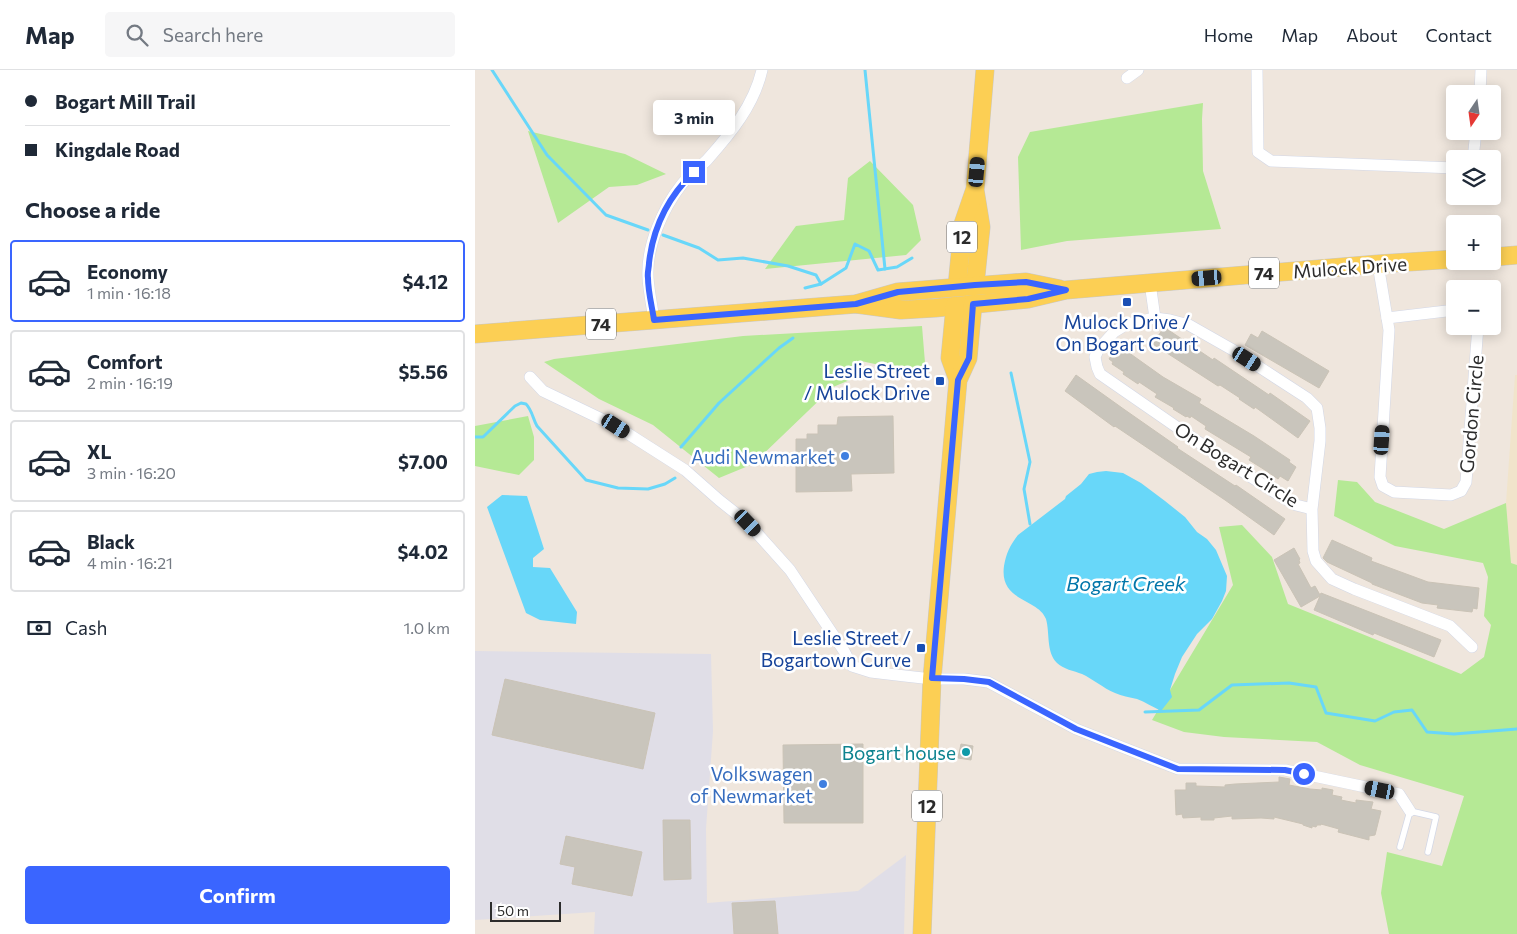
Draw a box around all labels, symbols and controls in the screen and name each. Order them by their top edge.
search box [105,12,455,57]
text: Map [25,20,75,49]
icon: search [123,21,151,49]
text: Search here [163,23,263,46]
text: Home [1204,24,1253,46]
text: Map [1281,24,1318,46]
text: About [1346,24,1398,46]
text: Contact [1426,24,1492,46]
north arrow [1446,85,1501,140]
map controls [1446,85,1501,335]
text: Bogart Mill Trail [55,90,196,113]
callout: 3 min [653,99,735,134]
text: 3 min [674,108,714,127]
text: Kingdale Road [55,138,180,161]
button: layers [1446,150,1501,205]
car [968,156,985,188]
route end [683,161,705,183]
text: Choose a ride [25,196,160,223]
button: + [1446,215,1501,270]
road number: 12 [947,222,977,252]
street label: Mulock Drive [1292,252,1408,282]
road number: 74 [1249,258,1279,288]
icon: car [27,259,72,304]
text: Economy [87,260,168,283]
car [1191,269,1222,287]
text: $4.12 [402,270,448,293]
button: − [1446,280,1501,335]
text: 1 min · 16:18 [87,283,171,302]
marker: Mulock Drive / On Bogart Court [1121,296,1133,308]
road number: 74 [586,308,616,340]
place label: Mulock Drive / On Bogart Court [1055,310,1199,355]
car [1230,345,1263,373]
icon: car [27,349,72,394]
text: Comfort [87,350,163,373]
street label: Gordon Circle [1454,354,1488,474]
place label: Leslie Street / Mulock Drive [804,359,930,404]
text: $5.56 [398,360,448,383]
text: 2 min · 16:19 [87,373,173,392]
marker: Leslie Street / Mulock Drive [934,375,946,387]
car [599,412,632,440]
street label: On Bogart Circle [1171,417,1303,511]
car [1373,425,1390,455]
icon: car [27,439,72,484]
text: XL [87,440,112,463]
place label: Audi Newmarket [691,445,835,468]
text: $7.00 [398,450,448,473]
marker: Audi Newmarket [839,450,851,462]
text: 3 min · 16:20 [87,463,176,482]
car [732,507,763,539]
icon: car [27,529,72,574]
text: Black [87,530,135,553]
text: $4.02 [397,540,448,563]
text: 4 min · 16:21 [87,553,173,572]
water label: Bogart Creek [1066,571,1187,595]
icon: cash [25,614,53,642]
text: Cash [65,616,107,639]
text: 1.0 km [404,618,450,637]
place label: Leslie Street / Bogartown Curve [761,626,911,671]
marker: Leslie Street / Bogartown Curve [915,642,927,654]
place label: Bogart house [842,741,956,764]
marker: Bogart house [960,746,972,758]
place label: Volkswagen of Newmarket [690,762,813,807]
route start [1293,763,1315,785]
marker: Volkswagen of Newmarket [817,778,829,790]
car [1363,780,1396,800]
road number: 12 [912,790,942,821]
button: Confirm [25,866,450,924]
scale bar [490,899,561,922]
text: 50 m [497,902,529,919]

